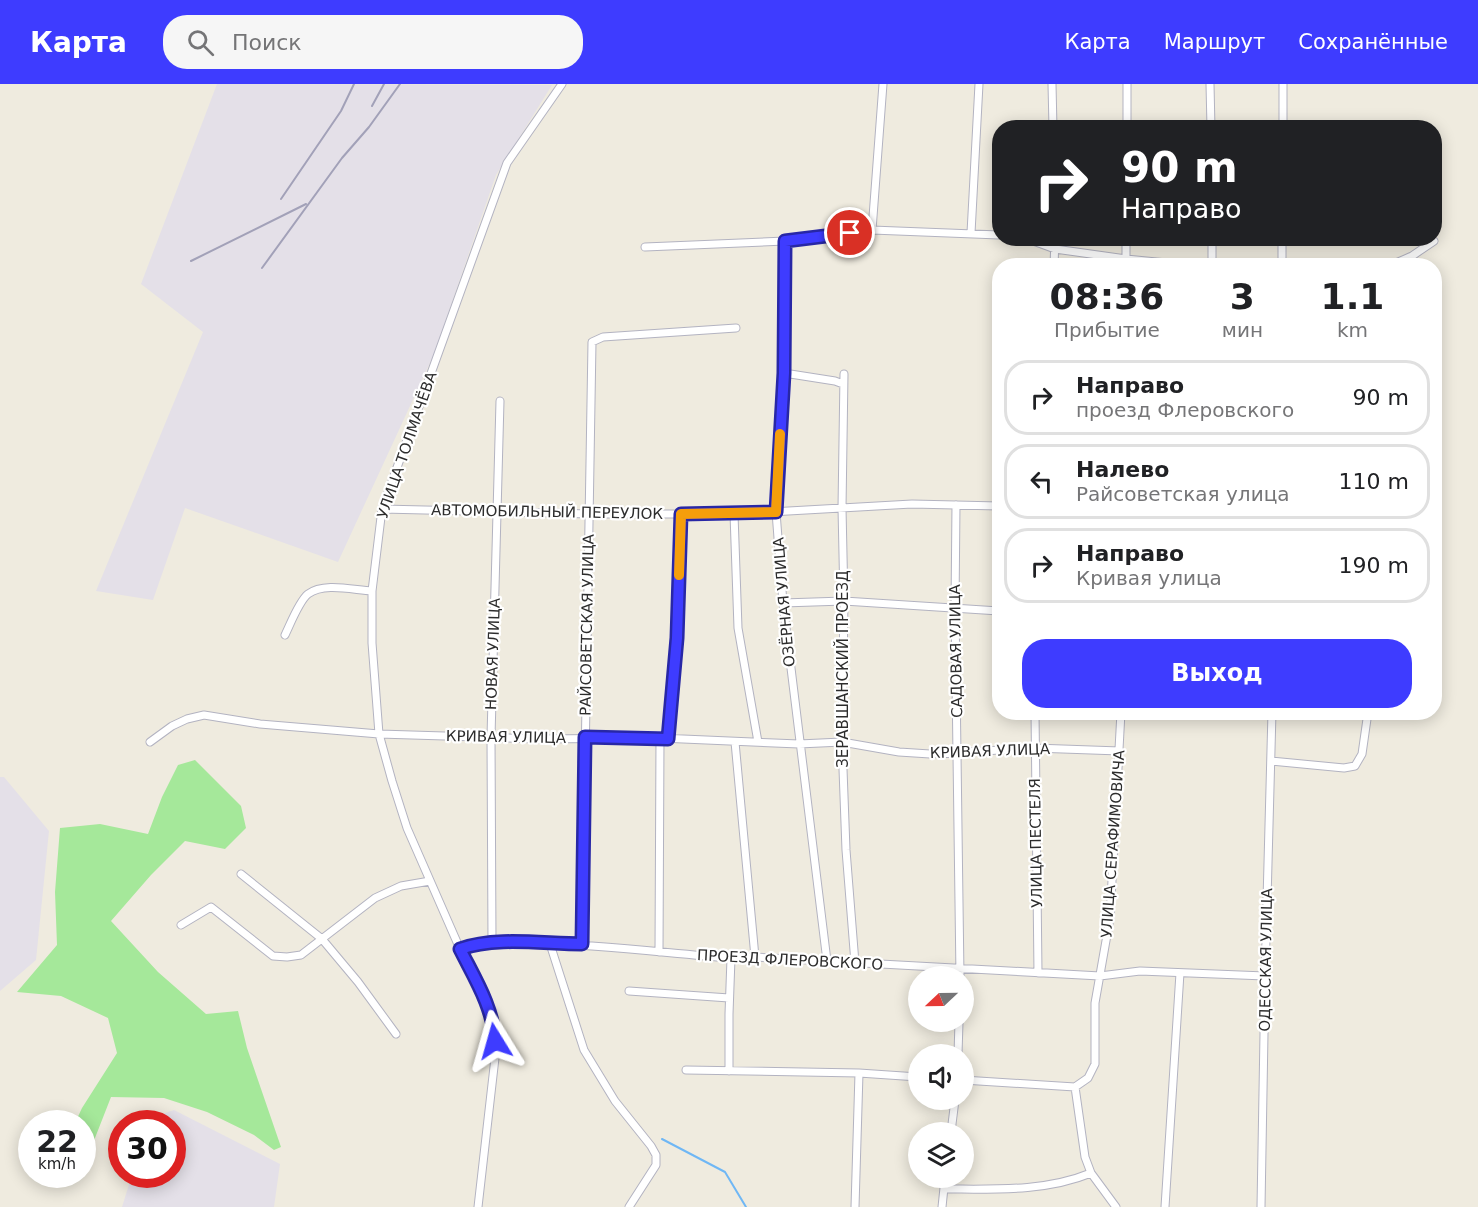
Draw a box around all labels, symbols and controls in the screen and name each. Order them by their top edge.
search box [163,15,583,69]
text: Карта [30,26,127,59]
icon: search [184,26,217,59]
text: Поиск [232,30,302,55]
text: Карта [1065,30,1131,54]
text: Маршрут [1164,30,1265,54]
text: Сохранённые [1298,30,1448,54]
text: 90 m [1121,143,1238,192]
icon: right [1022,144,1100,222]
text: Направо [1121,193,1242,224]
pin [824,207,875,258]
icon: arrive [833,216,866,249]
text: 08:36 [1050,276,1164,317]
text: 3 [1230,276,1255,317]
text: 1.1 [1321,276,1384,317]
text: Прибытие [1054,318,1160,342]
text: мин [1222,318,1263,342]
text: km [1337,318,1368,342]
street label: УЛИЦА ТОЛМАЧЁВА [372,368,441,521]
text: Направо [1076,373,1184,398]
icon: right [1025,381,1058,414]
text: 90 m [1353,385,1409,410]
text: проезд Флеровского [1076,398,1294,422]
text: Налево [1076,457,1169,482]
icon: left [1025,465,1058,498]
text: 110 m [1339,469,1409,494]
text: Райсоветская улица [1076,482,1290,506]
street label: АВТОМОБИЛЬНЫЙ ПЕРЕУЛОК [431,500,664,523]
street label: РАЙСОВЕТСКАЯ УЛИЦА [575,533,598,716]
street label: ОЗЁРНАЯ УЛИЦА [768,536,799,668]
text: Направо [1076,541,1184,566]
icon: right [1025,549,1058,582]
text: 190 m [1339,553,1409,578]
text: Кривая улица [1076,566,1222,590]
street label: ЗЕРАВШАНСКИЙ ПРОЕЗД [833,570,852,768]
street label: САДОВАЯ УЛИЦА [946,583,966,718]
street label: НОВАЯ УЛИЦА [482,597,504,710]
button: Выход [1022,639,1412,708]
street label: КРИВАЯ УЛИЦА [446,727,567,747]
street label: КРИВАЯ УЛИЦА [930,740,1051,762]
street label: УЛИЦА СЕРАФИМОВИЧА [1097,749,1129,939]
street label: УЛИЦА ПЕСТЕЛЯ [1026,778,1046,908]
street label: ОДЕССКАЯ УЛИЦА [1256,887,1276,1032]
street label: ПРОЕЗД ФЛЕРОВСКОГО [696,946,884,974]
north arrow [908,966,974,1032]
map controls [908,966,974,1188]
position arrow [463,1009,527,1073]
button: sound [908,1044,974,1110]
speed limit sign: 30 [108,1110,186,1188]
button: layers [908,1122,974,1188]
text: 22 [36,1124,78,1159]
text: km/h [38,1155,76,1173]

